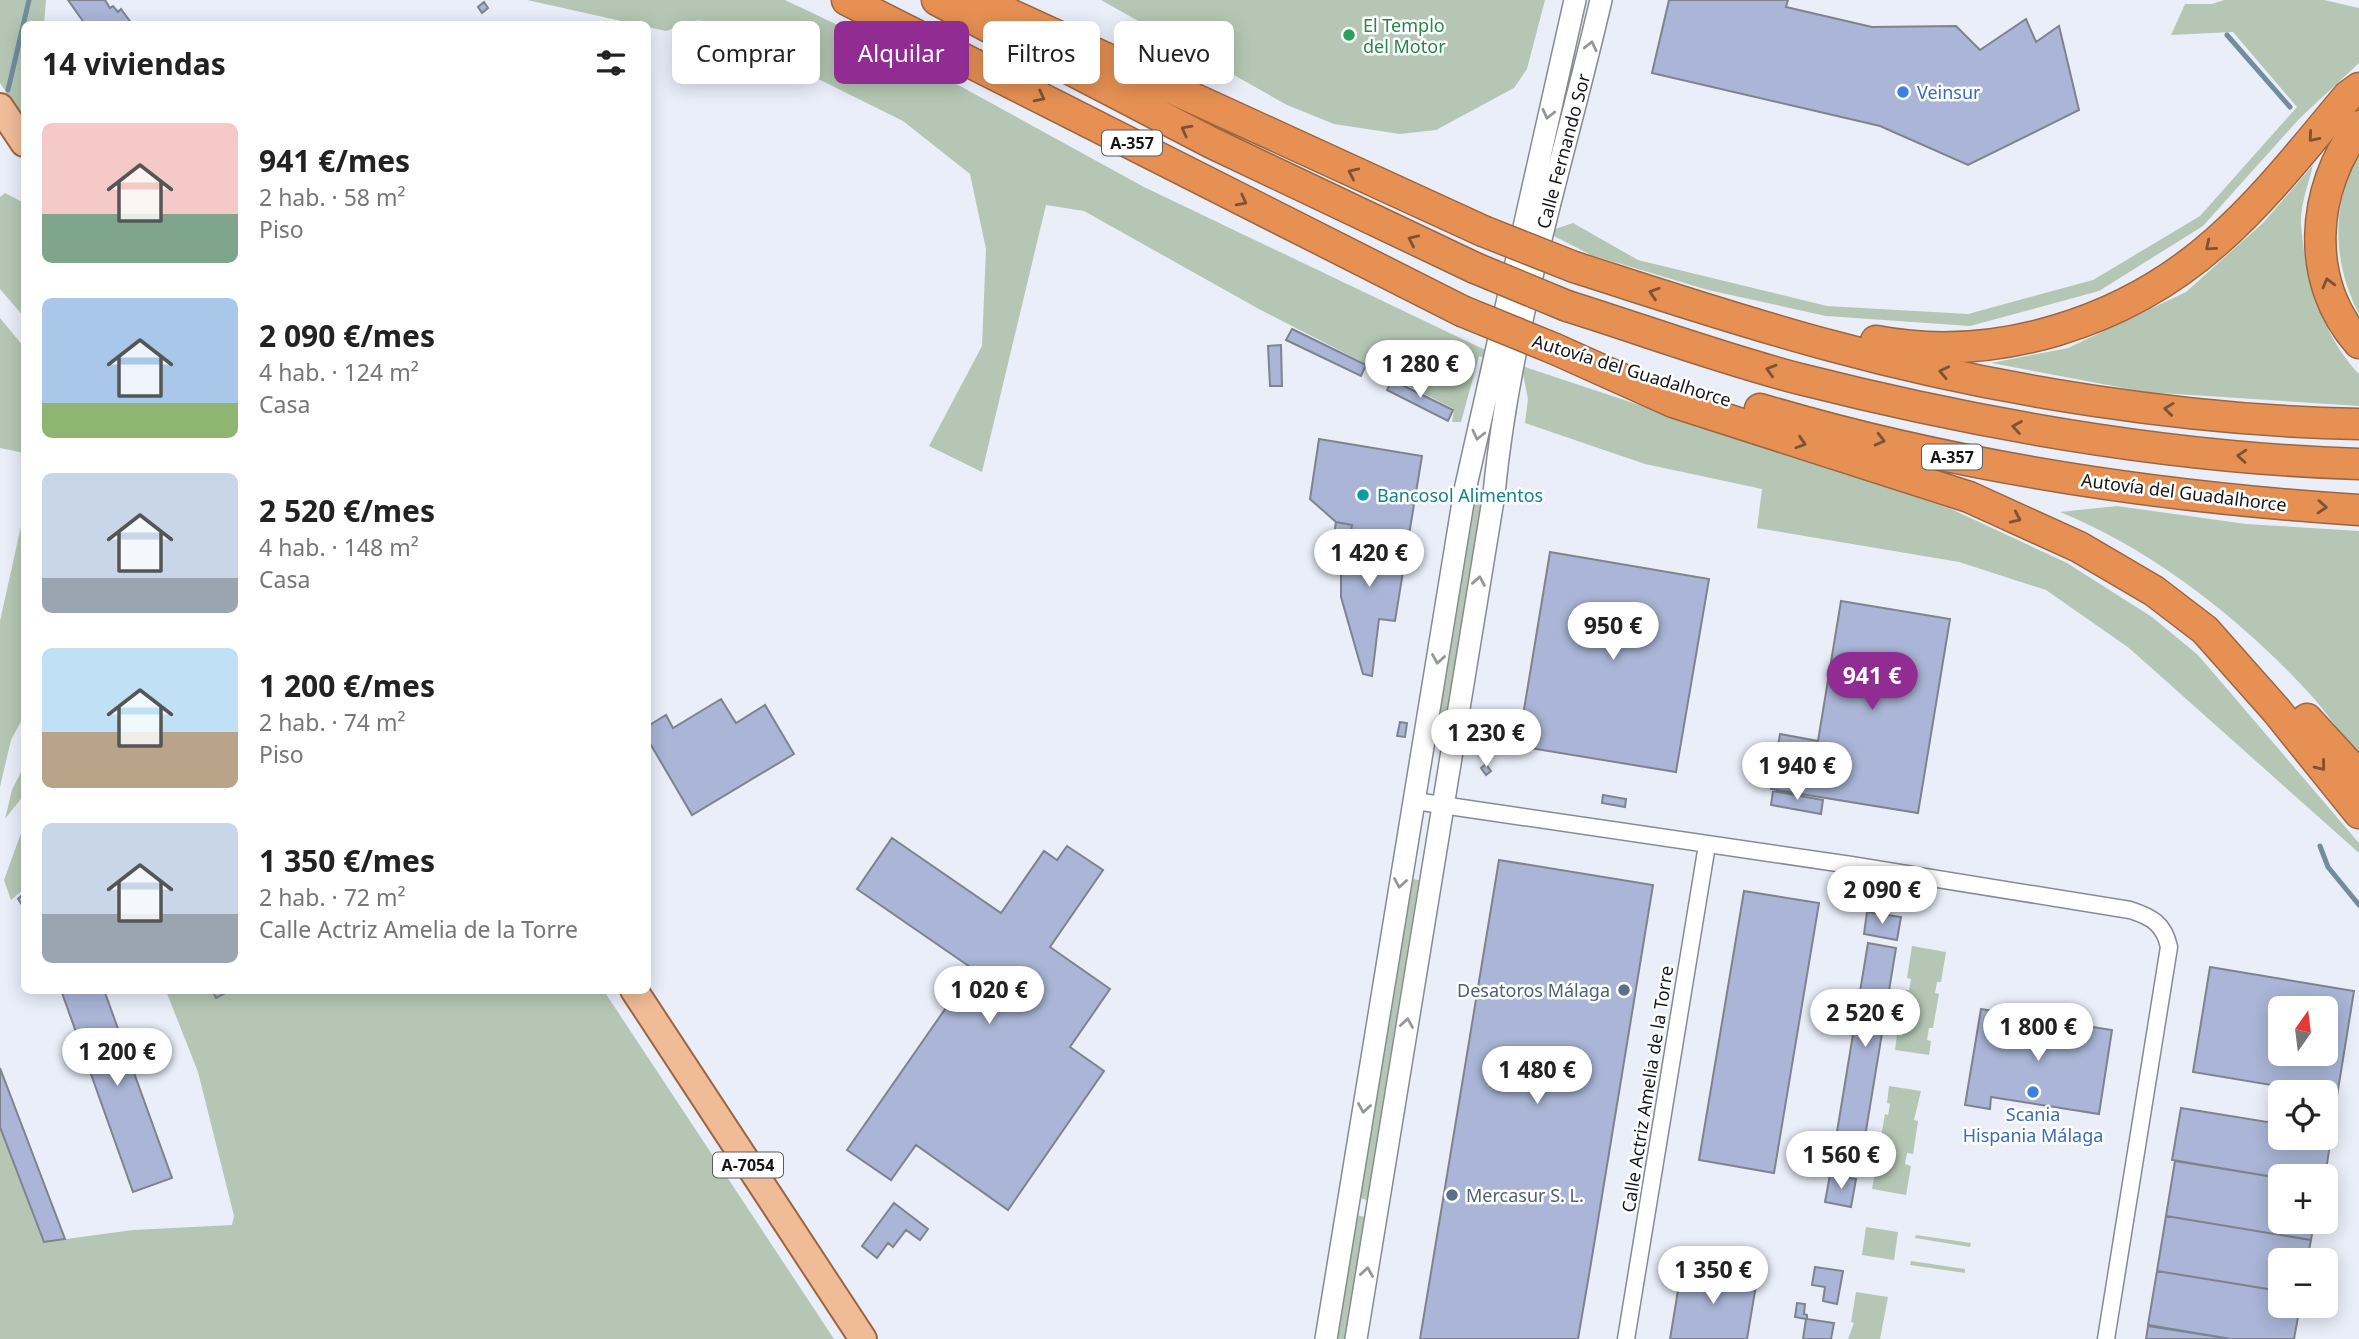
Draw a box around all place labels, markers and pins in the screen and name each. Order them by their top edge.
place label: El Templo del Motor [1363,13,1446,58]
marker: El Templo del Motor [1341,27,1357,43]
place label: Veinsur [1917,80,1981,104]
marker: Veinsur [1895,84,1911,100]
pin: 1 280 € [1355,340,1485,400]
place label: Bancosol Alimentos [1377,483,1543,507]
marker: Bancosol Alimentos [1355,487,1371,503]
pin: 1 420 € [1304,530,1434,589]
pin: 950 € [1564,602,1662,662]
pin: 941 € [1823,652,1921,712]
pin: 1 230 € [1421,710,1551,769]
pin: 1 940 € [1732,742,1862,802]
pin: 2 090 € [1817,866,1947,926]
pin: 1 020 € [924,967,1054,1026]
place label: Desatoros Málaga [1457,978,1610,1002]
marker: Desatoros Málaga [1616,982,1632,998]
pin: 2 520 € [1800,990,1930,1049]
pin: 1 800 € [1973,1004,2103,1063]
pin: 1 200 € [52,1028,182,1088]
pin: 1 480 € [1472,1046,1602,1106]
marker: Scania Hispania Málaga [2025,1084,2041,1100]
place label: Scania Hispania Málaga [1963,1102,2103,1147]
pin: 1 560 € [1776,1132,1906,1191]
place label: Mercasur S. L. [1466,1183,1584,1207]
marker: Mercasur S. L. [1444,1187,1460,1203]
pin: 1 350 € [1648,1246,1778,1306]

